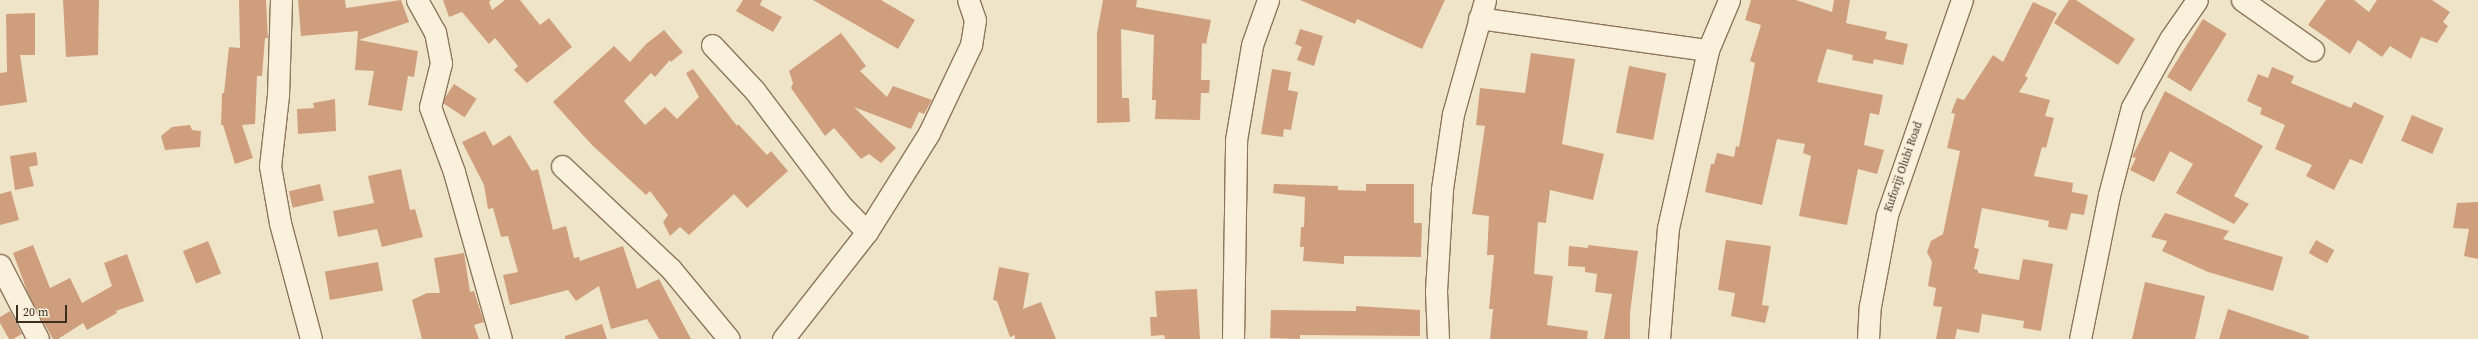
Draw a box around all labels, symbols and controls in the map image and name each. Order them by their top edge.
street label: Kuforiji Olubi Road [1882,120,1926,214]
scale bar [18,297,69,323]
text: 20 m [23,304,49,320]

